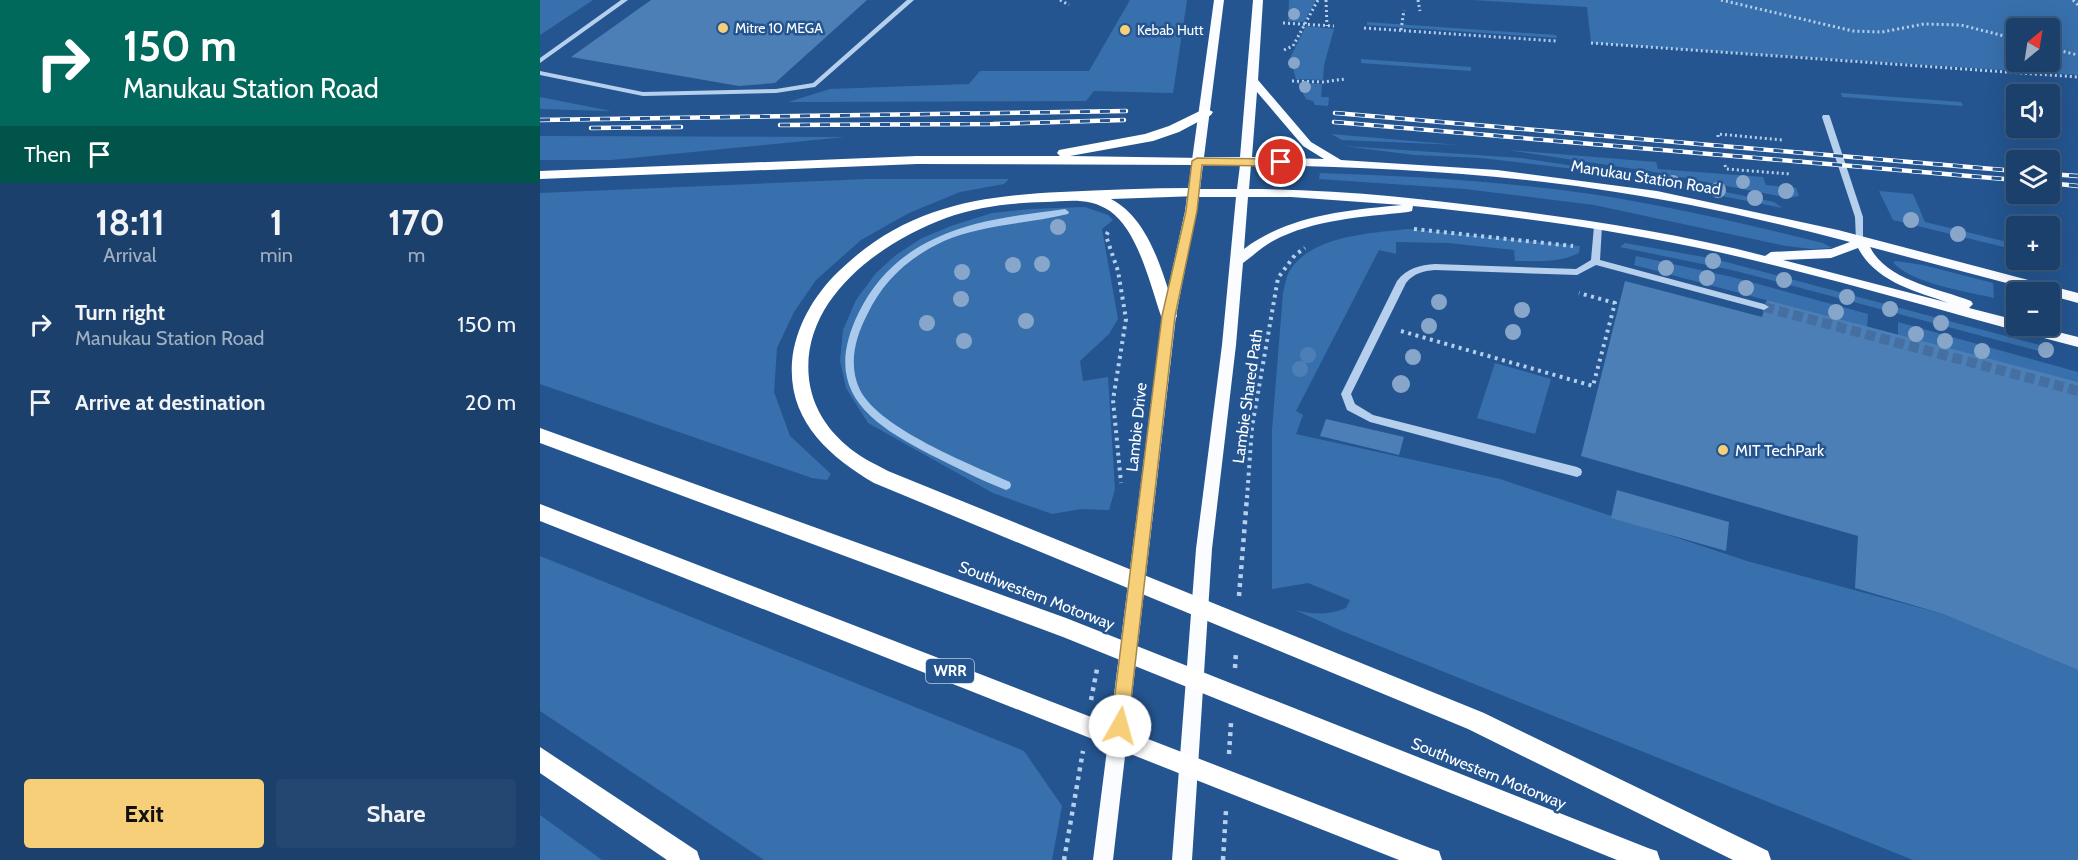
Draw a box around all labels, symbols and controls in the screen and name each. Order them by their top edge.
north arrow [2006,18,2060,72]
map controls [2006,18,2060,336]
place label: Mitre 10 MEGA [735,19,823,37]
text: 150 m [123,20,237,72]
marker: Mitre 10 MEGA [716,21,730,35]
place label: Kebab Hutt [1137,21,1204,39]
marker: Kebab Hutt [1118,23,1132,37]
icon: right [24,24,102,102]
text: Manukau Station Road [123,72,379,105]
button: sound [2006,84,2060,138]
pin [1255,136,1306,187]
icon: arrive [83,138,116,171]
text: Then [24,141,71,168]
icon: arrive [1264,145,1297,178]
button: layers [2006,150,2060,204]
street label: Manukau Station Road [1570,156,1722,199]
text: 18:11 [95,200,165,244]
text: 1 [270,200,283,244]
text: 170 [388,200,445,244]
button: + [2006,216,2060,270]
text: Arrival [103,243,157,267]
text: min [260,243,293,267]
text: m [408,243,425,267]
button: − [2006,282,2060,336]
text: Turn right [75,299,165,326]
icon: right [24,308,57,341]
text: 150 m [457,311,516,338]
text: Manukau Station Road [75,326,264,350]
street label: Lambie Shared Path [1229,328,1266,464]
street label: Lambie Drive [1122,381,1151,473]
icon: arrive [24,386,57,419]
text: Arrive at destination [75,389,265,416]
text: 20 m [465,389,516,416]
place label: MIT TechPark [1735,441,1825,460]
marker: MIT TechPark [1716,443,1730,457]
street label: Southwestern Motorway [956,557,1118,634]
road number: WRR [926,659,974,683]
position arrow [1088,694,1152,758]
street label: Southwestern Motorway [1408,734,1569,813]
button: Exit [24,779,264,848]
button: Share [276,779,516,848]

